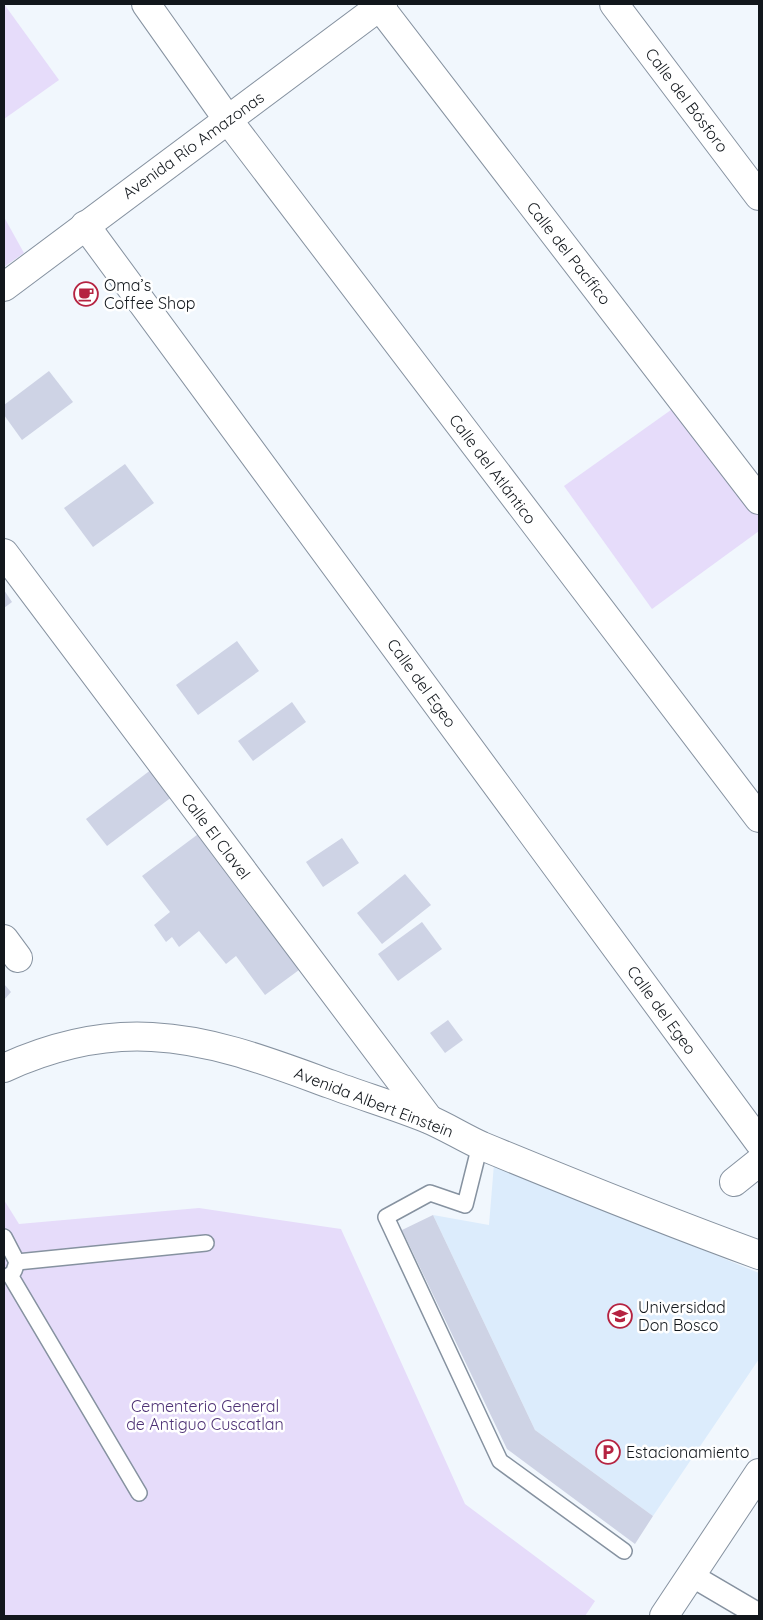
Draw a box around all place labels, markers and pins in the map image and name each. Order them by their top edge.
place label: Oma’s Coffee Shop [104,275,196,313]
cafe icon: Oma’s Coffee Shop [73,281,99,307]
place label: Universidad Don Bosco [638,1297,726,1335]
school or university icon: Universidad Don Bosco [607,1303,633,1329]
parking icon: Estacionamiento [595,1439,621,1465]
place label: Estacionamiento [626,1442,749,1462]

